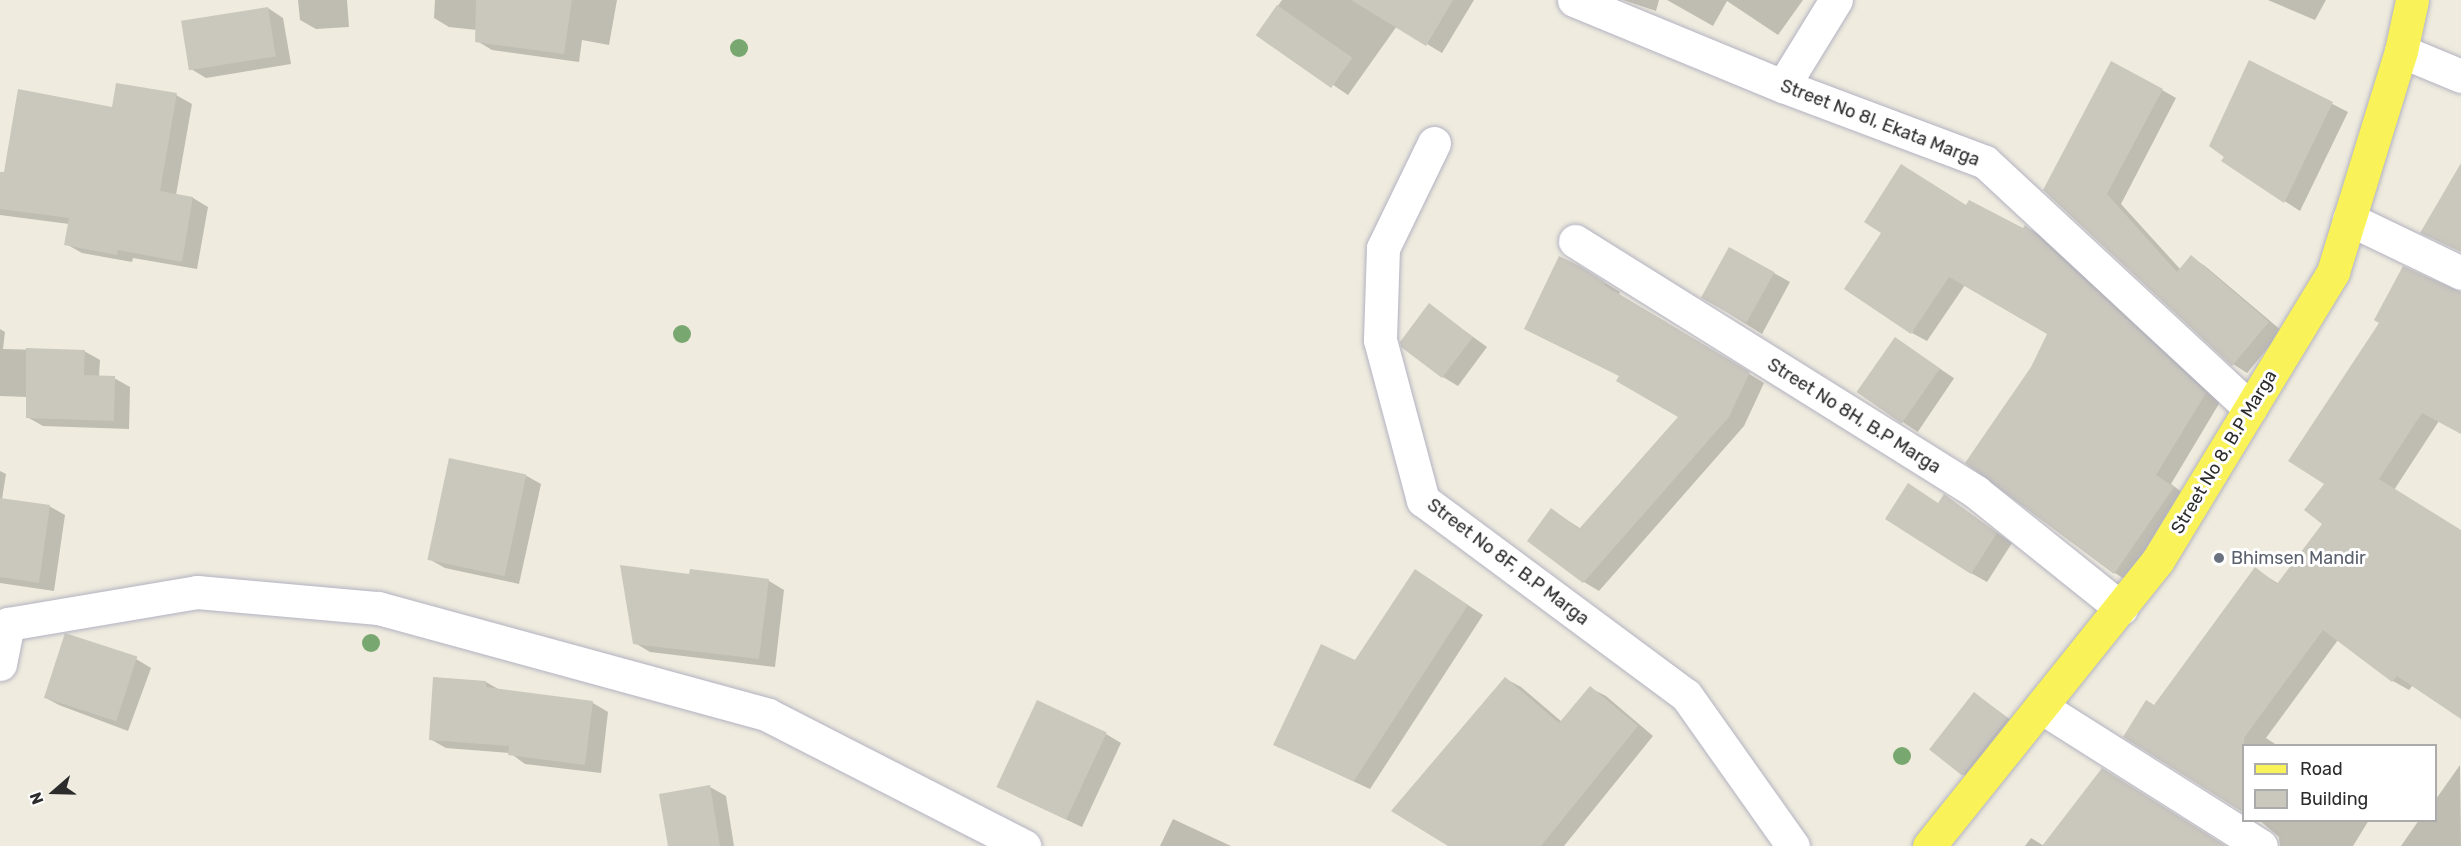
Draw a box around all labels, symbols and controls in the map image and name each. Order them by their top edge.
street label: Street No 8I, Ekata Marga [1777,75,1983,171]
street label: Street No 8H, B.P Marga [1763,354,1945,478]
street label: Street No 8, B.P Marga [2166,366,2282,538]
street label: Street No 8F, B.P Marga [1423,494,1593,630]
place label: Bhimsen Mandir [2231,547,2366,569]
marker: Bhimsen Mandir [2212,551,2226,565]
legend [2242,744,2437,822]
text: Road [2300,758,2343,780]
north arrow [24,762,84,822]
text: Building [2300,788,2368,810]
text: N [26,790,48,807]

